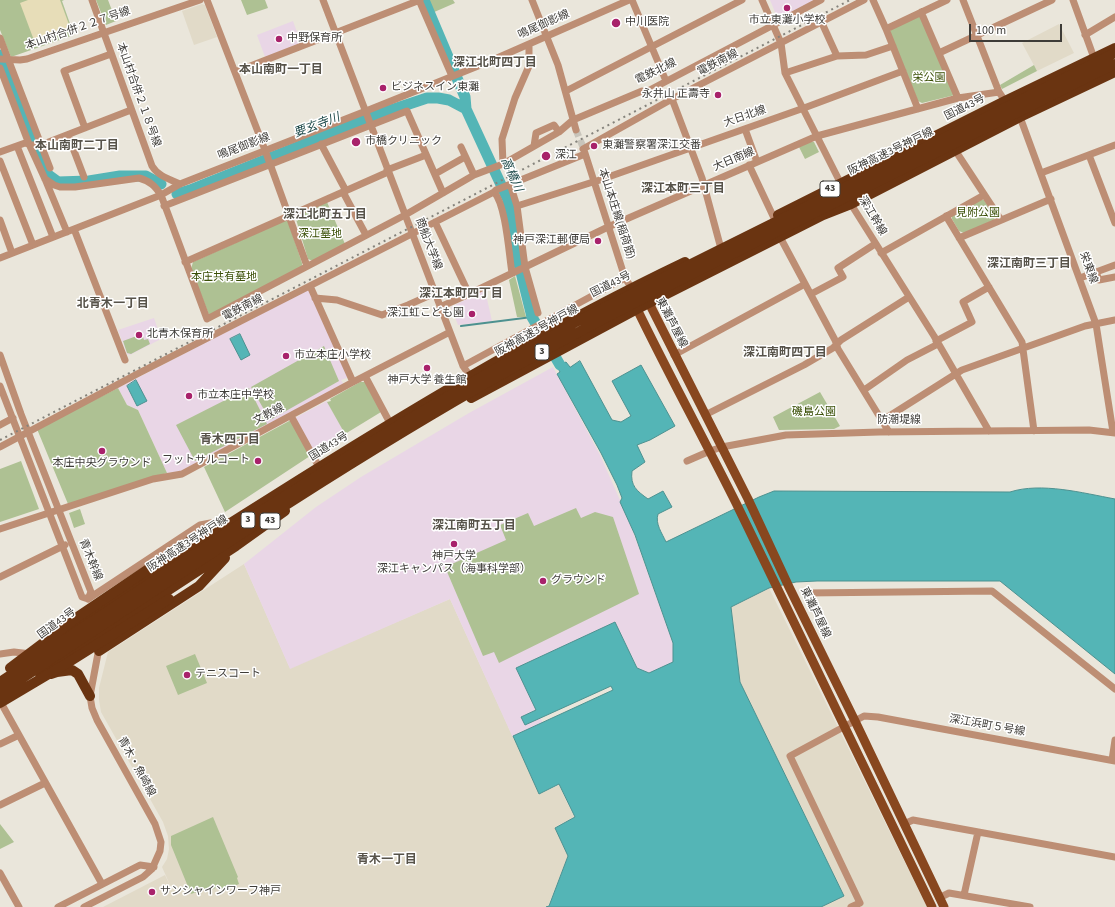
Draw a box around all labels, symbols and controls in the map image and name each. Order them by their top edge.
marker: 市立東灘小学校 [782,3,792,13]
street label: 本山村合併２２７号線 [24,5,132,53]
street label: 鳴尾御影線 [516,8,572,42]
place label: 市立東灘小学校 [749,14,825,28]
place label: 中川医院 [625,16,669,30]
scale bar [971,16,1064,42]
marker: 中川医院 [610,17,622,29]
text: 100 m [976,22,1006,39]
place label: 中野保育所 [287,32,342,46]
marker: 中野保育所 [274,34,284,44]
street label: 本山村合併２１８号線 [113,41,163,149]
street label: 電鉄南線 [695,47,741,79]
district label: 深江北町四丁目 [453,56,537,70]
street label: 電鉄北線 [633,56,679,88]
district label: 本山南町一丁目 [239,63,323,77]
park label: 栄公園 [913,72,945,86]
place label: ビジネスイン東灘 [391,81,479,95]
marker: ビジネスイン東灘 [378,83,388,93]
place label: 永井山 正壽寺 [642,88,710,102]
marker: 永井山 正壽寺 [713,90,723,100]
street label: 国道43号 [942,92,988,124]
street label: 大日北線 [722,104,768,130]
water label: 要玄寺川 [292,111,342,141]
street label: 阪神高速3号神戸線 [846,126,936,178]
street label: 鳴尾御影線 [216,131,272,163]
place label: 市橋クリニック [365,135,442,149]
marker: 市橋クリニック [350,136,362,148]
district label: 本山南町二丁目 [35,139,119,153]
place label: 東灘警察署深江交番 [602,139,701,153]
marker: 東灘警察署深江交番 [589,141,599,151]
street label: 大日南線 [711,145,757,175]
place label: 深江 [555,149,577,163]
marker: 深江 [540,150,552,162]
water label: 高橋川 [497,156,525,194]
street label: 本山本庄線(稲荷筋) [595,167,637,261]
road number: 43 [820,181,840,197]
district label: 深江本町三丁目 [641,182,725,196]
street label: 深江幹線 [855,194,889,238]
park label: 見附公園 [956,207,1000,221]
district label: 深江北町五丁目 [283,208,367,222]
street label: 商船大学線 [412,216,444,272]
park label: 深江墓地 [298,228,342,242]
place label: 神戸深江郵便局 [513,234,590,248]
marker: 神戸深江郵便局 [593,236,603,246]
street label: 栄東線 [1076,250,1100,286]
district label: 深江南町三丁目 [987,257,1071,271]
street label: 国道43号 [588,269,634,301]
park label: 本庄共有墓地 [191,271,257,285]
district label: 深江本町四丁目 [419,287,503,301]
street label: 電鉄南線 [220,292,266,324]
street label: 東灘芦屋線 [652,296,690,350]
district label: 北青木一丁目 [77,297,149,311]
street label: 阪神高速3号神戸線 [493,303,581,359]
place label: 深江虹こども園 [387,307,464,321]
marker: 深江虹こども園 [467,309,477,319]
place label: 北青木保育所 [147,328,213,342]
marker: 北青木保育所 [134,330,144,340]
road number: 3 [535,344,549,360]
district label: 深江南町四丁目 [743,346,827,360]
place label: 市立本庄小学校 [294,349,371,363]
marker: 市立本庄小学校 [281,351,291,361]
marker: 神戸大学 養生館 [422,363,432,373]
place label: 神戸大学 養生館 [387,374,467,388]
place label: 市立本庄中学校 [197,389,274,403]
marker: 市立本庄中学校 [184,391,194,401]
street label: 文教線 [251,401,287,429]
park label: 磯島公園 [792,406,836,420]
street label: 防潮堤線 [877,414,921,428]
street label: 国道43号 [307,430,351,464]
district label: 青木四丁目 [200,433,260,447]
marker: 本庄中央グラウンド [97,446,107,456]
place label: フットサルコート [162,454,250,468]
marker: フットサルコート [253,456,263,466]
place label: 本庄中央グラウンド [53,457,151,471]
road number: 3 [241,512,255,528]
street label: 阪神高速3号神戸線 [145,513,231,575]
road number: 43 [260,513,280,529]
district label: 深江南町五丁目 [432,519,516,533]
street label: 青木幹線 [76,537,104,583]
marker: 神戸大学 深江キャンパス（海事科学部） [449,539,459,549]
place label: 神戸大学 深江キャンパス（海事科学部） [377,550,531,576]
place label: グラウンド [551,574,606,588]
marker: グラウンド [538,576,548,586]
street label: 東灘芦屋線 [797,585,833,641]
street label: 国道43号 [35,606,79,642]
place label: テニスコート [195,668,261,682]
marker: テニスコート [182,670,192,680]
street label: 深江浜町５号線 [948,713,1026,739]
street label: 青木・魚崎線 [114,735,158,799]
district label: 青木一丁目 [357,853,417,867]
place label: サンシャインワーフ神戸 [160,885,281,899]
marker: サンシャインワーフ神戸 [147,887,157,897]

